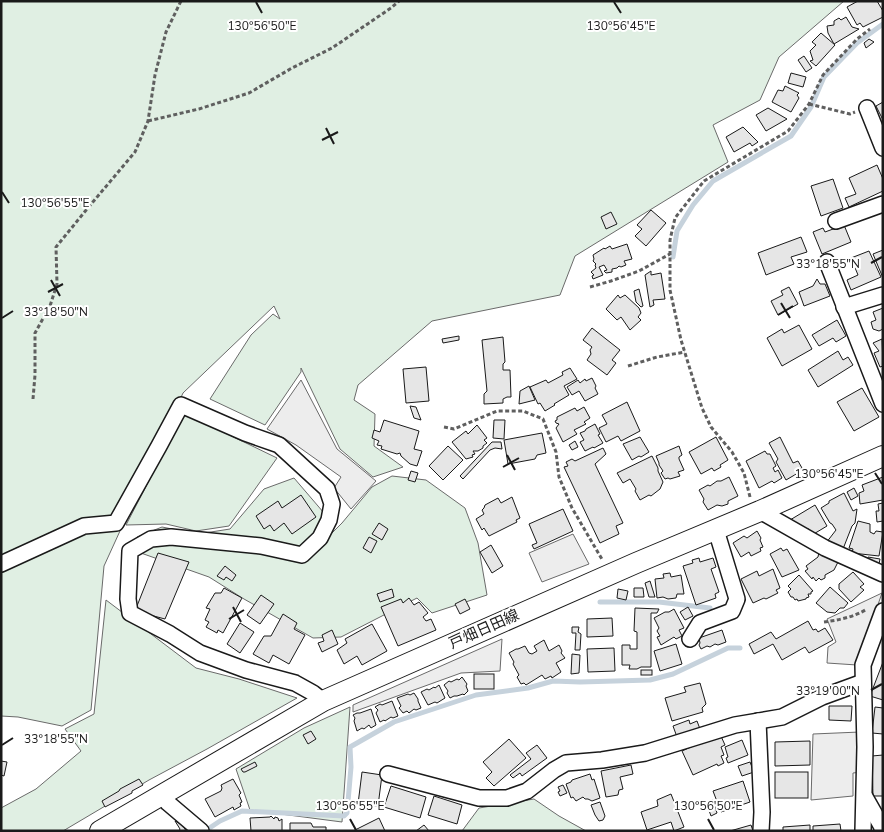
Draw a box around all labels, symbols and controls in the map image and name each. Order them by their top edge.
text: 130°56'50"E [227,18,297,34]
text: 130°56'45"E [586,18,656,34]
text: 130°56'55"E [20,195,90,211]
text: 33°18'55"N [796,256,860,272]
text: 33°18'50"N [24,304,88,320]
text: 130°56'45"E [794,466,864,482]
street label: 戸畑日田線 [446,605,522,653]
text: 33°19'00"N [796,683,860,699]
text: 33°18'55"N [24,731,88,747]
text: 130°56'55"E [315,798,385,814]
text: 130°56'50"E [673,798,743,814]

